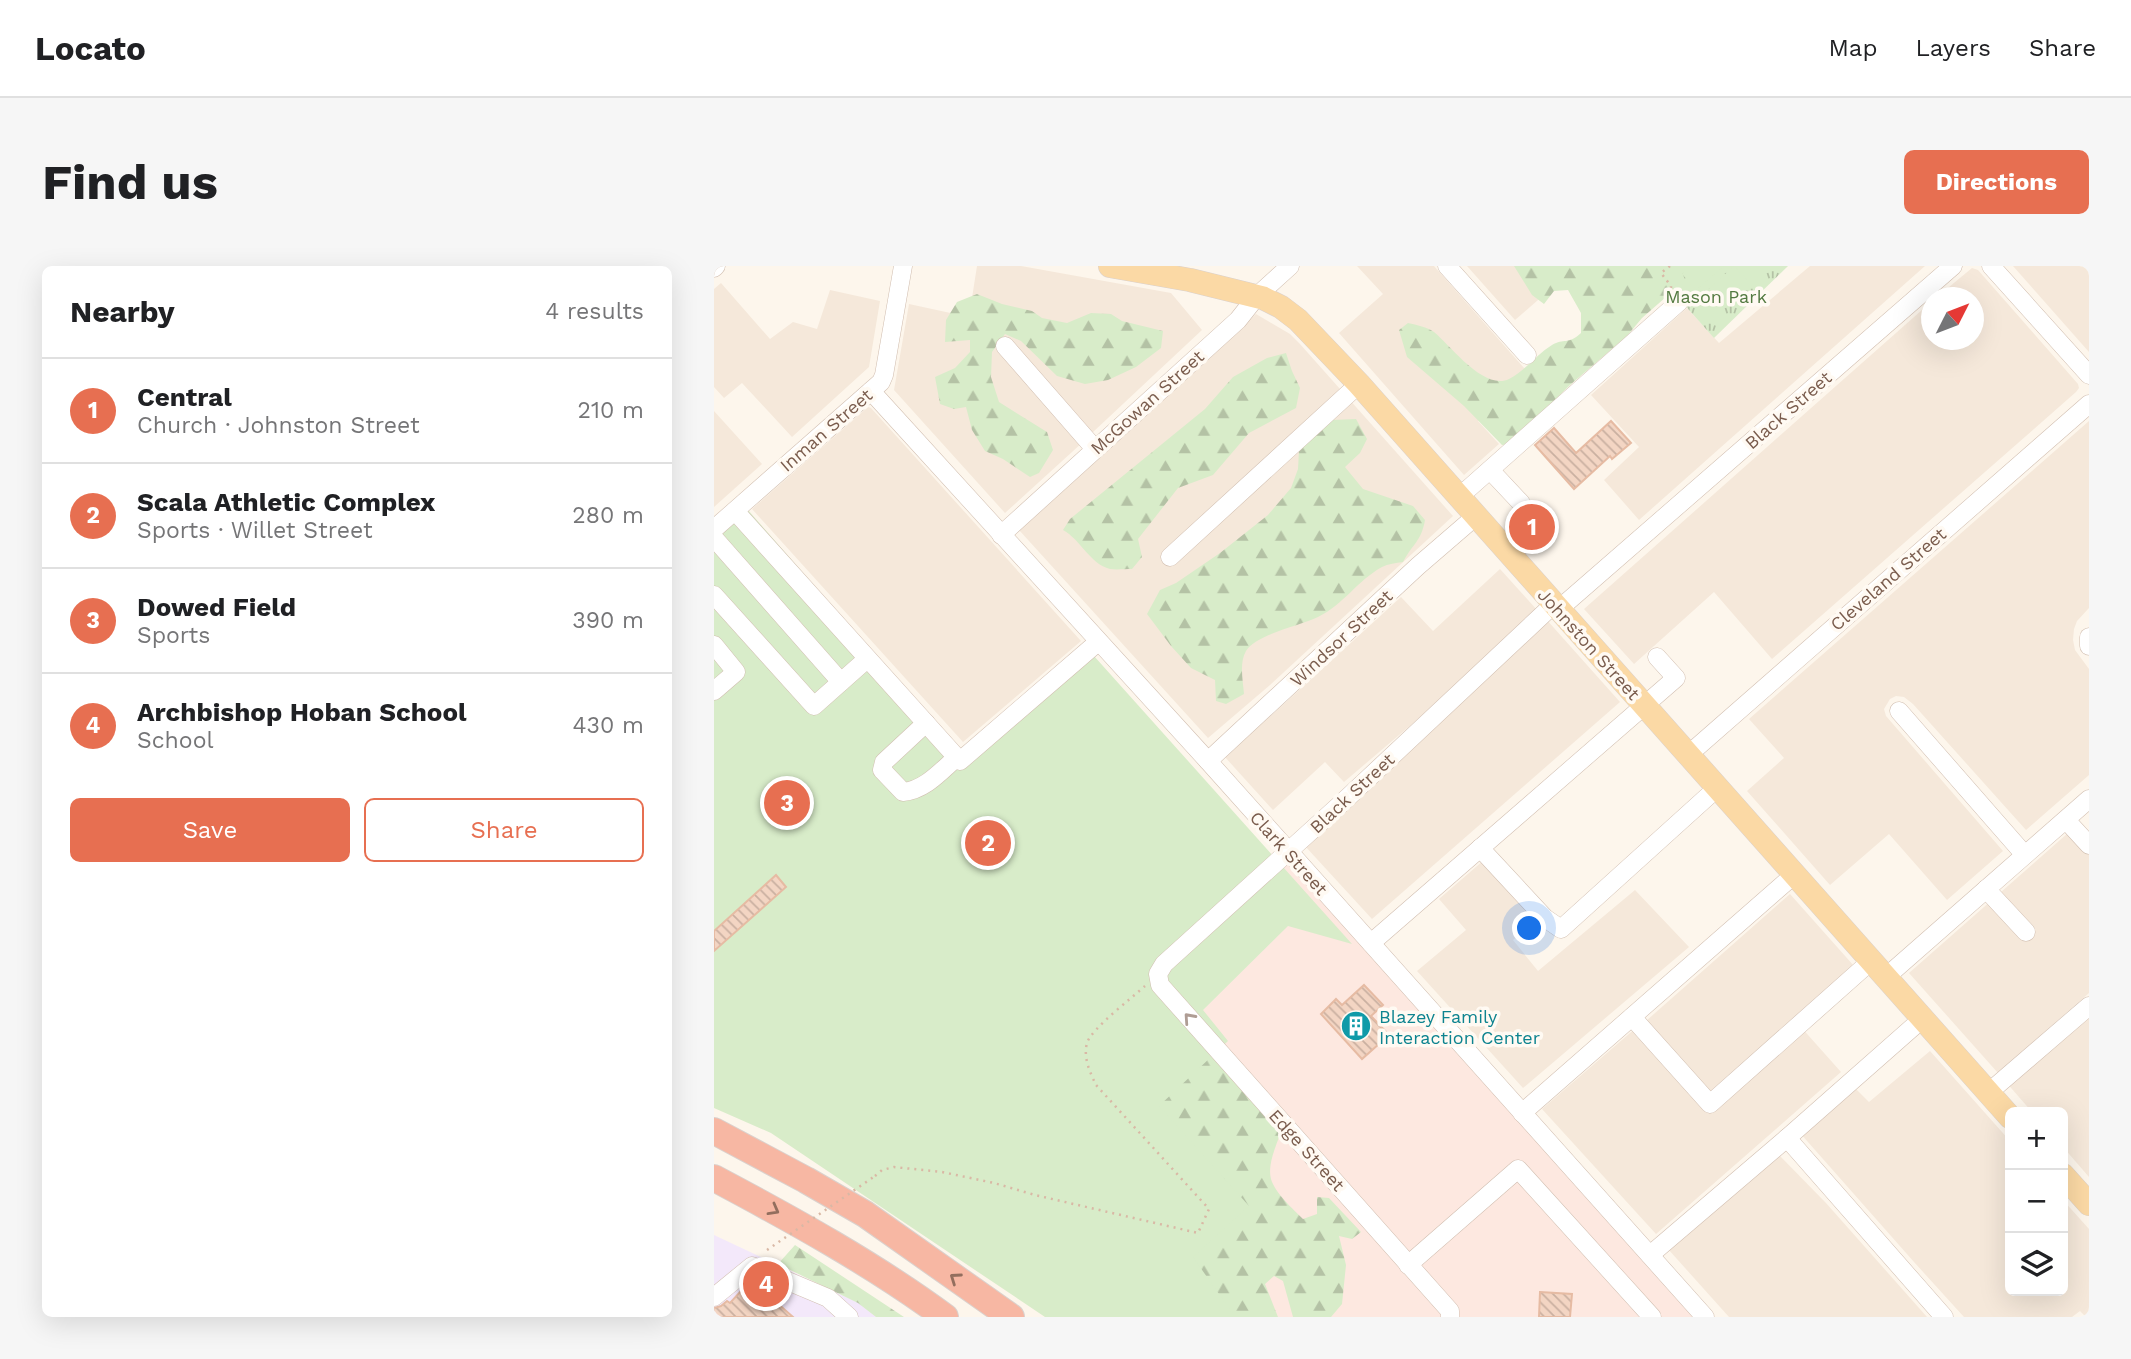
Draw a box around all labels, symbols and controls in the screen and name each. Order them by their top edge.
text: Locato [35,29,146,68]
text: Map [1829,34,1877,62]
text: Layers [1915,34,1991,62]
text: Share [2029,34,2096,62]
button: Directions [1904,150,2089,214]
text: Find us [42,153,218,211]
park label: Mason Park [1665,286,1767,307]
north arrow [1921,287,1984,350]
text: Nearby [70,294,175,329]
text: 4 results [545,298,644,325]
street label: McGowan Street [1086,345,1208,458]
street label: Black Street [1740,366,1836,453]
text: Central [137,382,232,412]
street label: Inman Street [776,384,877,476]
text: 1 [88,397,98,424]
text: 210 m [578,397,644,424]
text: Church · Johnston Street [137,412,420,439]
text: Scala Athletic Complex [137,487,435,517]
pin: 1 [1509,501,1555,553]
text: 2 [86,502,100,529]
text: 280 m [572,502,644,529]
text: Sports · Willet Street [137,517,373,544]
street label: Cleveland Street [1826,523,1950,635]
street label: Johnston Street [1534,584,1645,704]
street label: Windsor Street [1286,585,1397,691]
text: Dowed Field [137,592,296,622]
text: 3 [86,607,100,634]
text: 390 m [572,607,644,634]
text: Sports [137,622,210,649]
text: Archbishop Hoban School [137,697,467,727]
text: 4 [86,712,100,739]
text: 430 m [572,712,644,739]
text: School [137,727,214,754]
street label: Black Street [1305,748,1399,837]
pin: 3 [764,777,810,829]
button: Save [70,798,350,862]
button: Share [364,798,644,862]
street label: Clark Street [1246,807,1332,900]
pin: 2 [965,817,1011,869]
your location [1512,911,1546,945]
place label: Blazey Family Interaction Center [1379,1006,1540,1048]
building icon: Blazey Family Interaction Center [1339,1009,1373,1043]
one-way arrow [1185,1013,1197,1026]
street label: Edge Street [1265,1105,1349,1196]
map controls [2005,1107,2068,1296]
button: + [2005,1107,2068,1170]
button: − [2005,1170,2068,1233]
one-way arrow [767,1202,780,1215]
button: layers [2005,1233,2068,1296]
pin: 4 [743,1258,789,1310]
one-way arrow [950,1274,963,1286]

